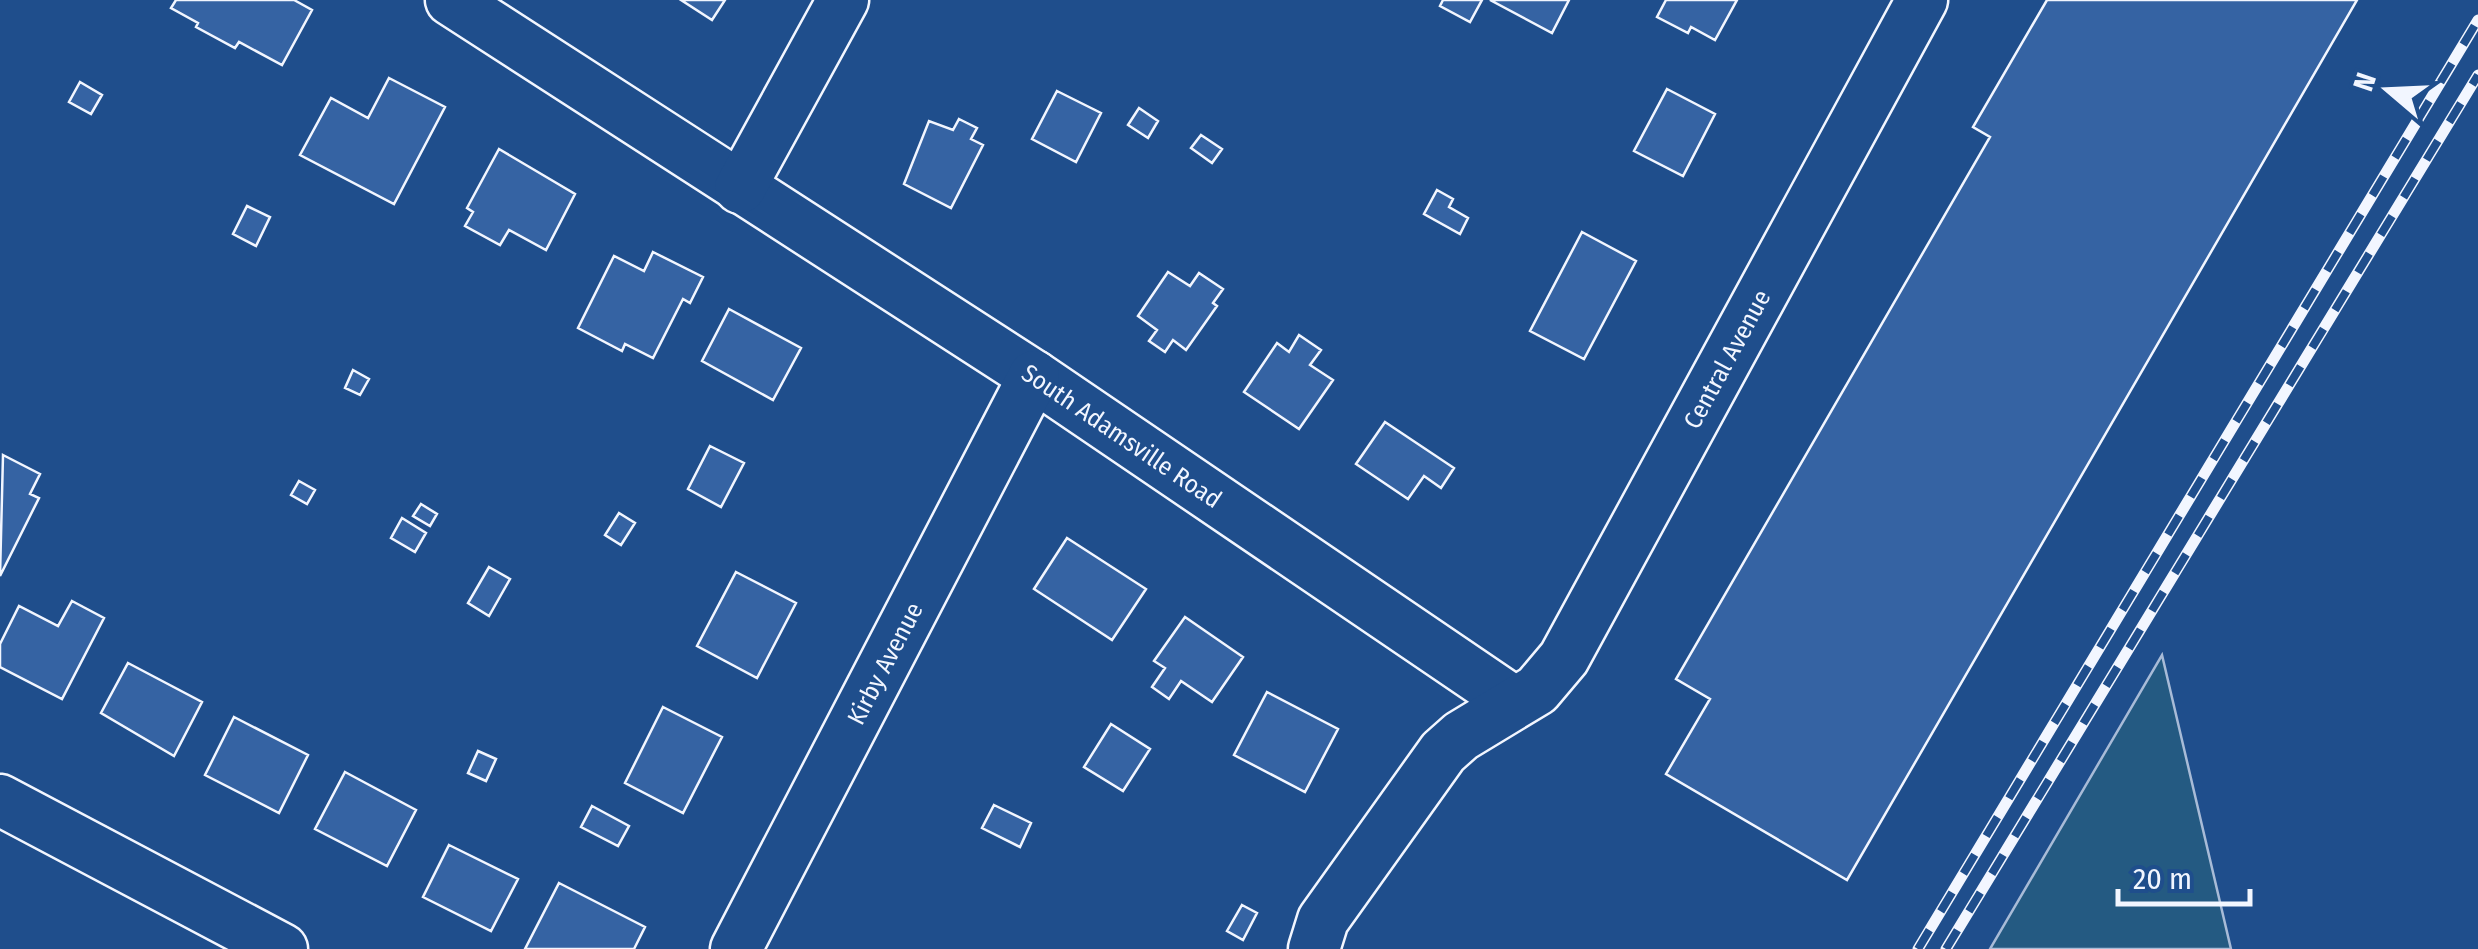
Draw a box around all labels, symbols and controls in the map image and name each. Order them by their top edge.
north arrow [2338,40,2438,140]
text: N [2347,69,2383,95]
street label: Central Avenue [1678,285,1777,434]
street label: South Adamsville Road [1016,358,1227,515]
street label: Kirby Avenue [841,598,930,730]
scale bar [2118,844,2250,906]
text: 20 m [2133,861,2192,897]

